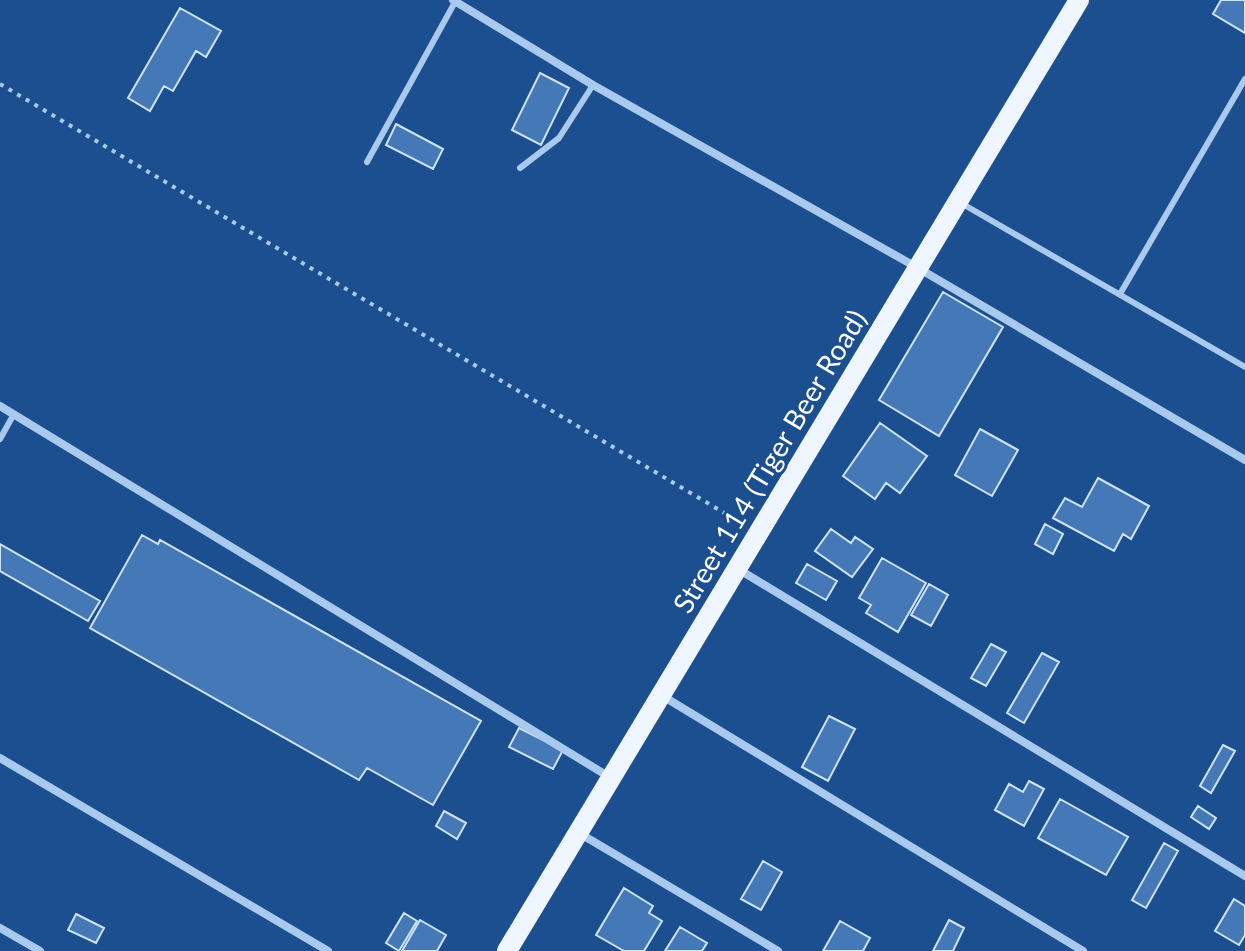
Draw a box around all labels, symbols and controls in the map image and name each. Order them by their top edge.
street label: Street 114 (Tiger Beer Road) [665,303,873,619]

